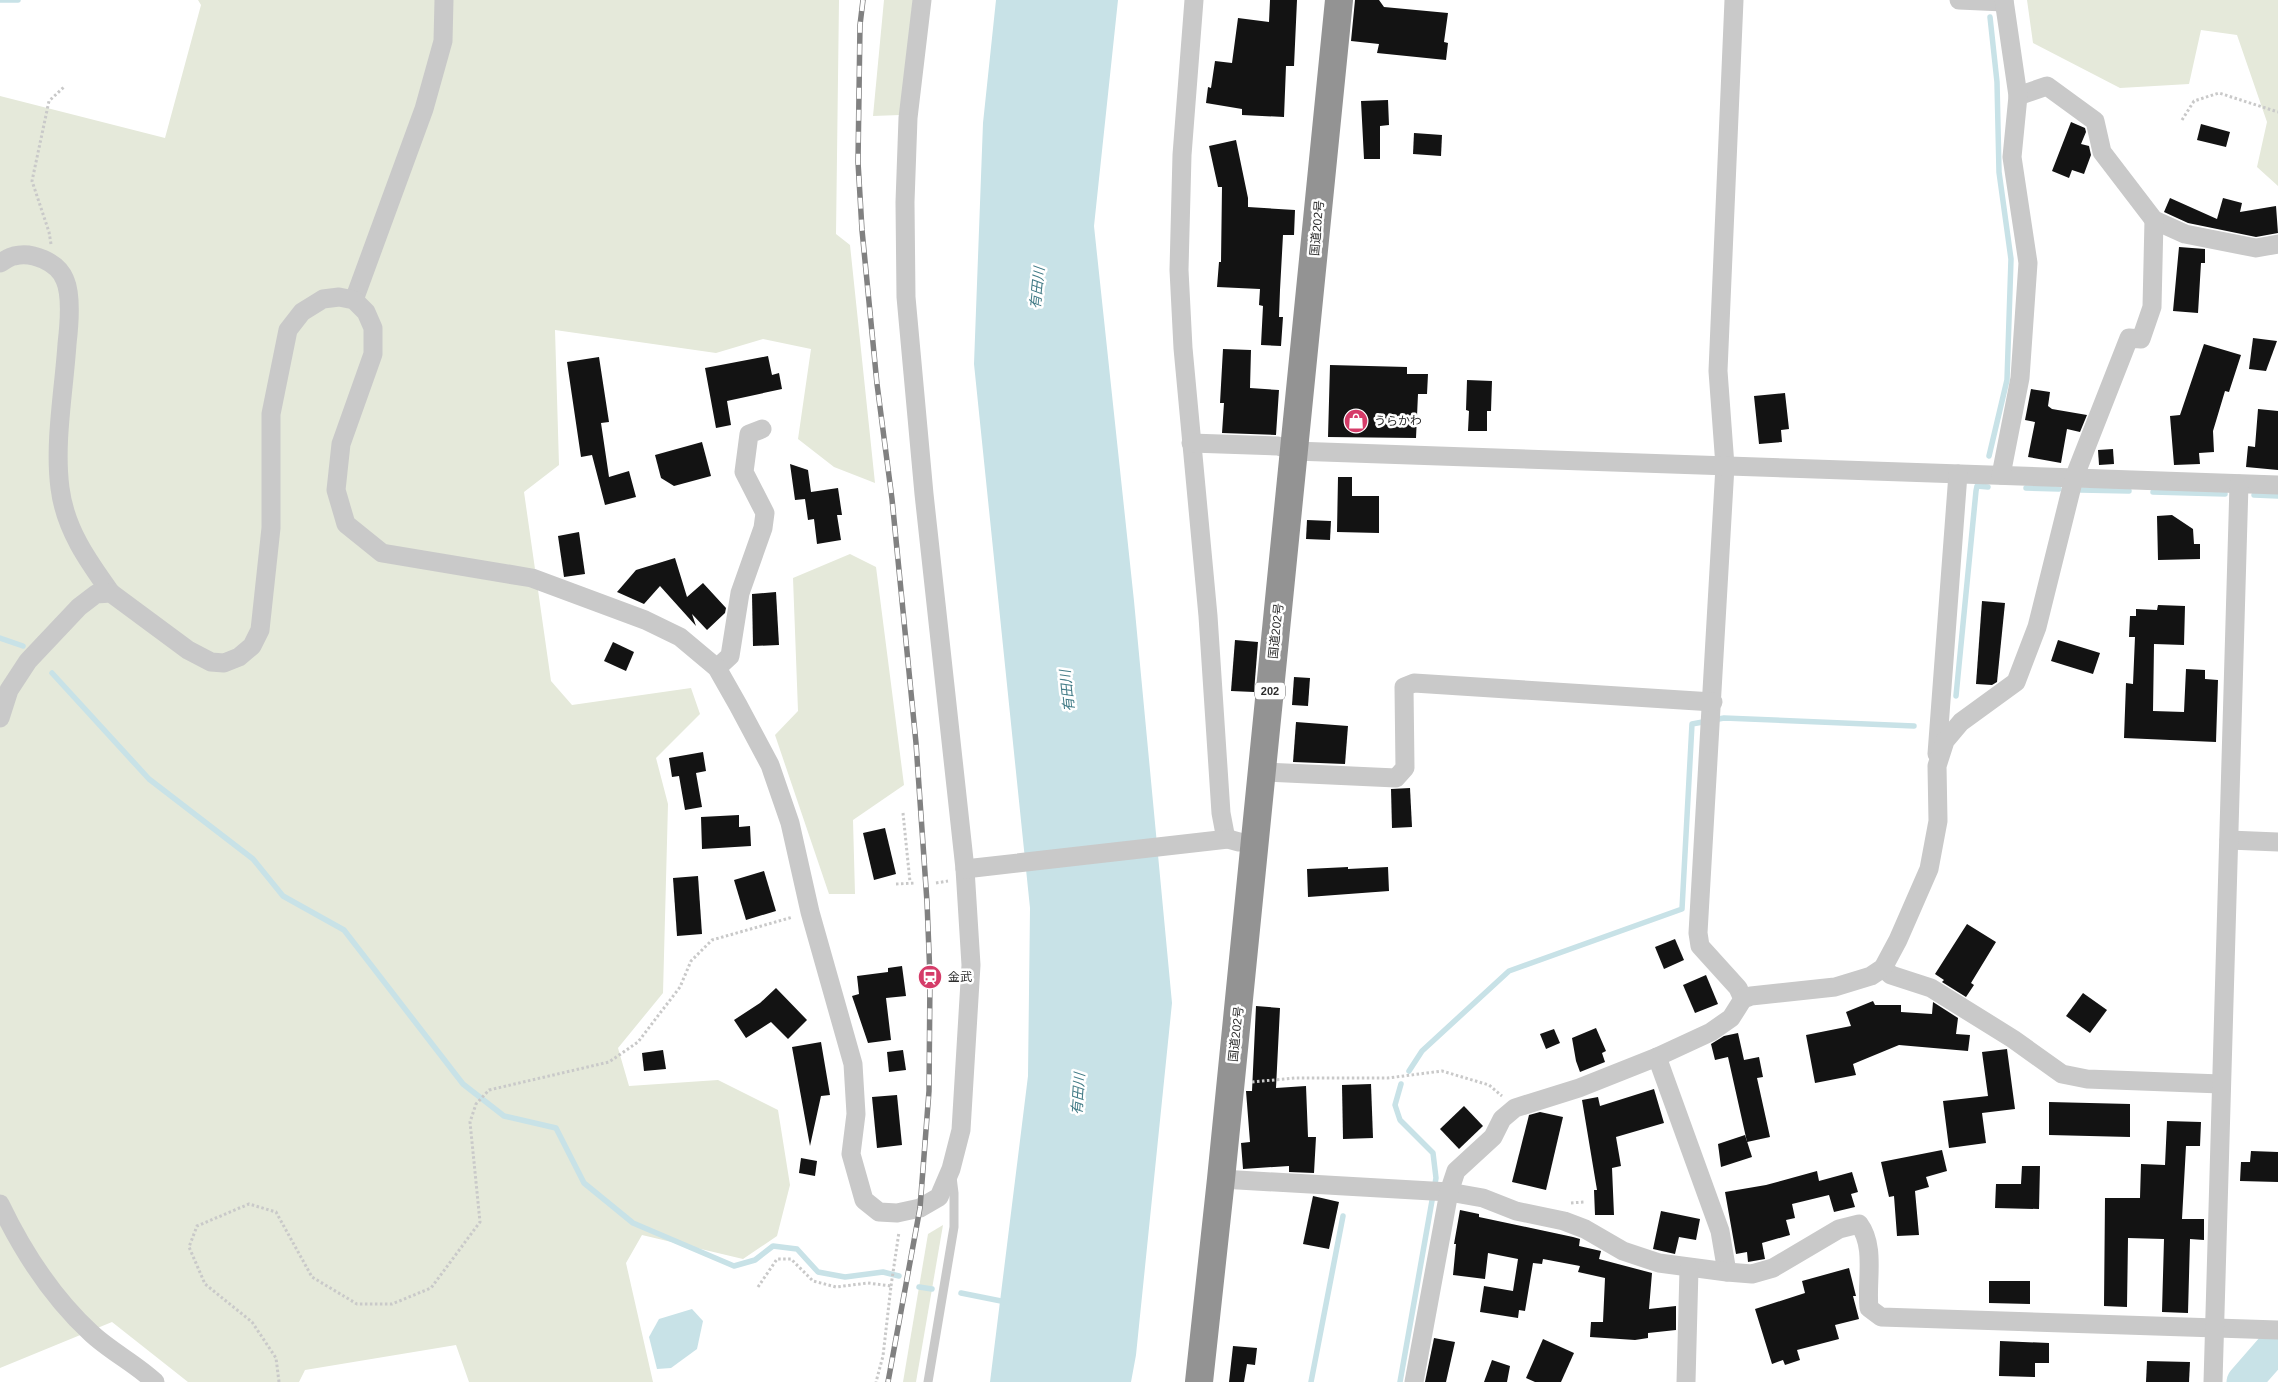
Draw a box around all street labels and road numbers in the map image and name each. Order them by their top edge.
street label: 国道202号 [1308,199,1326,257]
street label: 国道202号 [1266,602,1286,660]
road number: 202 [1255,682,1285,699]
street label: 国道202号 [1226,1005,1246,1063]

